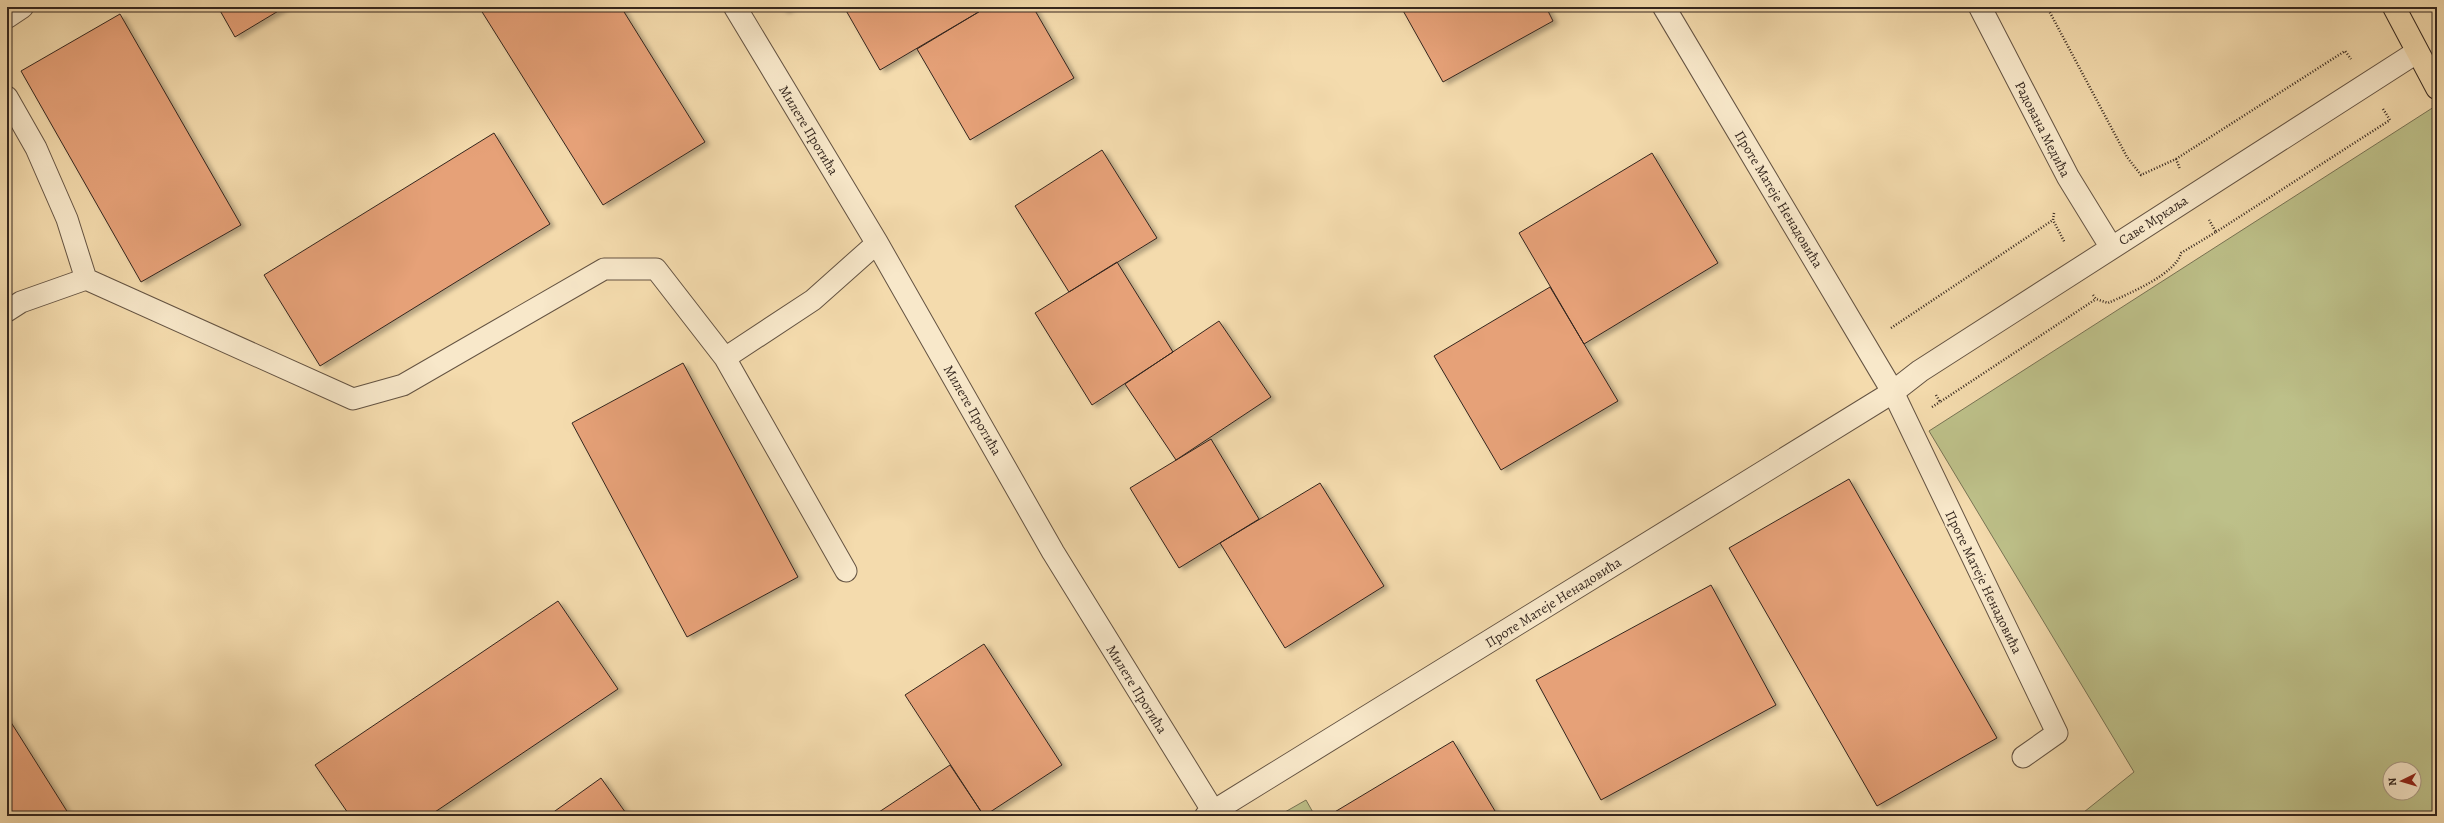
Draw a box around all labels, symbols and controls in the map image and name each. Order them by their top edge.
street label: Радована Медића [2010,78,2075,181]
street label: Милете Протића [774,82,843,179]
street label: Проте Матеје Ненадовића [1730,127,1827,272]
street label: Саве Мркаља [2115,191,2192,250]
street label: Милете Протића [939,362,1006,459]
street label: Проте Матеје Ненадовића [1941,507,2027,658]
street label: Проте Матеје Ненадовића [1482,552,1625,652]
street label: Милете Протића [1102,641,1172,738]
north arrow [2382,761,2422,801]
text: N [2385,777,2400,786]

